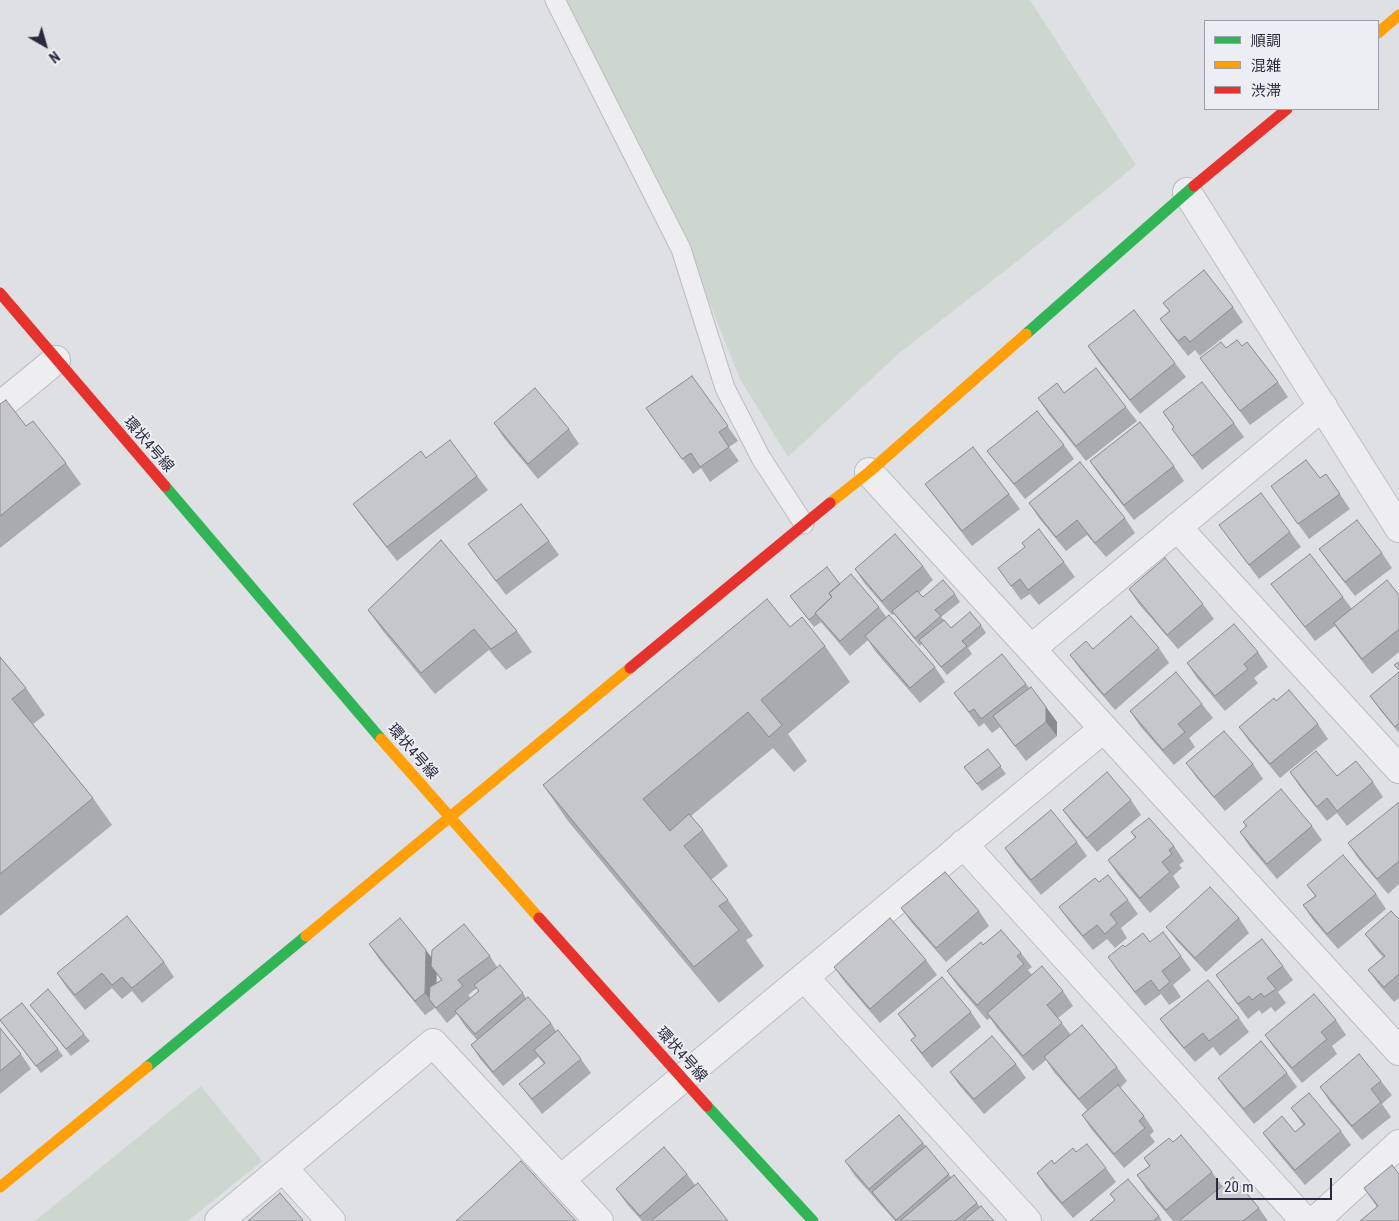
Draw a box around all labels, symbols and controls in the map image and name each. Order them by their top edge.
north arrow [20,20,70,70]
legend [1204,20,1379,110]
text: 順調 [1251,32,1281,50]
text: N [46,48,63,66]
text: 混雑 [1251,57,1281,75]
text: 渋滞 [1251,82,1281,100]
street label: 環状4号線 [119,414,177,476]
street label: 環状4号線 [383,721,441,783]
street label: 環状4号線 [652,1024,710,1086]
scale bar [1219,1168,1335,1200]
text: 20 m [1224,1178,1254,1196]

